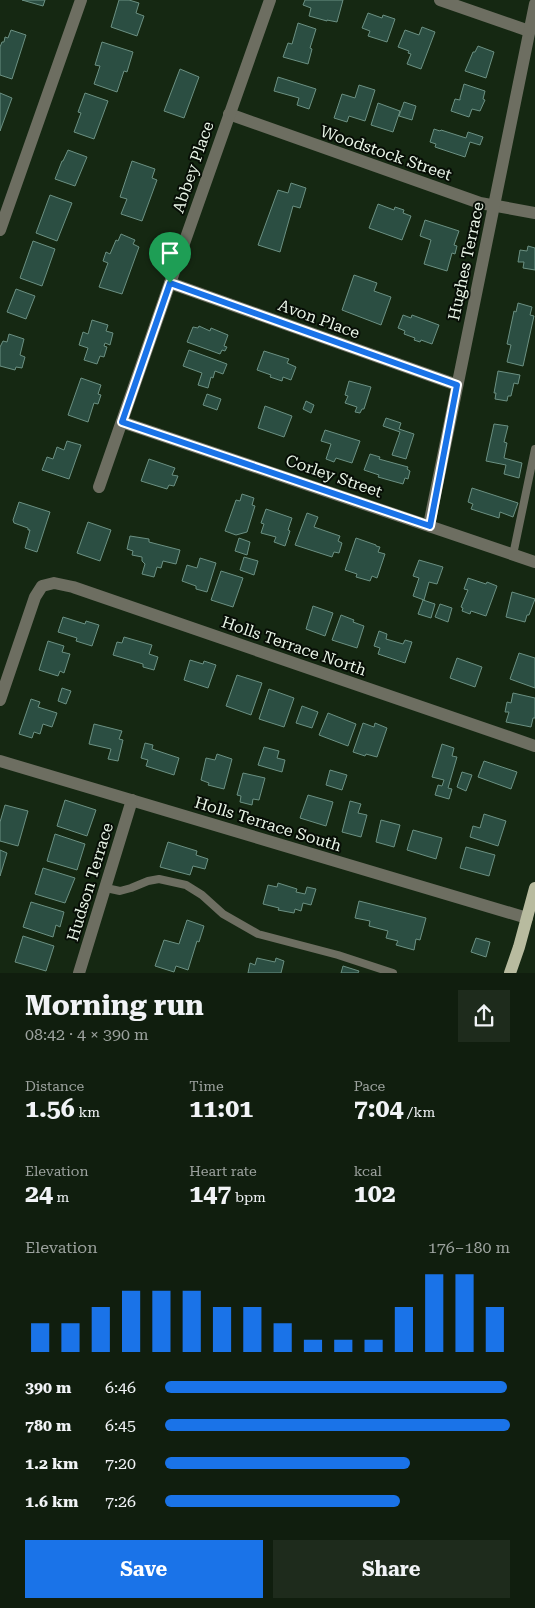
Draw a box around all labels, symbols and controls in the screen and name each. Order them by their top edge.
street label: Abbey Place [168,119,218,215]
street label: Woodstock Street [318,122,454,184]
street label: Hughes Terrace [444,200,488,322]
pin [149,232,191,283]
icon: arrive [156,239,184,267]
street label: Avon Place [276,296,362,343]
street label: Corley Street [283,451,385,501]
street label: Holls Terrace North [219,612,369,680]
street label: Holls Terrace South [192,793,344,855]
street label: Hudson Terrace [63,820,117,944]
text: Morning run [25,989,204,1022]
button: share [458,990,510,1042]
text: 08:42 · 4 × 390 m [25,1025,149,1044]
text: Distance [25,1078,84,1094]
text: Time [189,1078,224,1094]
text: Pace [354,1078,385,1094]
text: 1.56 [25,1094,75,1123]
text: 11:01 [189,1094,253,1123]
text: 7:04 [354,1094,403,1123]
text: km [75,1104,100,1120]
text: /km [403,1104,435,1120]
text: Elevation [25,1163,88,1179]
text: Heart rate [189,1163,257,1179]
text: kcal [354,1163,382,1179]
text: 24 [25,1179,53,1208]
text: 147 [189,1179,231,1208]
text: 102 [354,1179,396,1208]
text: m [53,1189,69,1205]
text: bpm [231,1189,266,1205]
text: Elevation [25,1238,98,1257]
text: 176–180 m [428,1238,510,1257]
text: 390 m [25,1378,71,1397]
text: 6:46 [105,1378,136,1397]
text: 780 m [25,1416,71,1435]
text: 6:45 [105,1416,136,1435]
text: 1.2 km [25,1454,78,1473]
text: 7:20 [105,1454,136,1473]
text: 1.6 km [25,1492,78,1511]
text: 7:26 [105,1492,136,1511]
button: Save [25,1540,263,1598]
button: Share [273,1540,510,1598]

